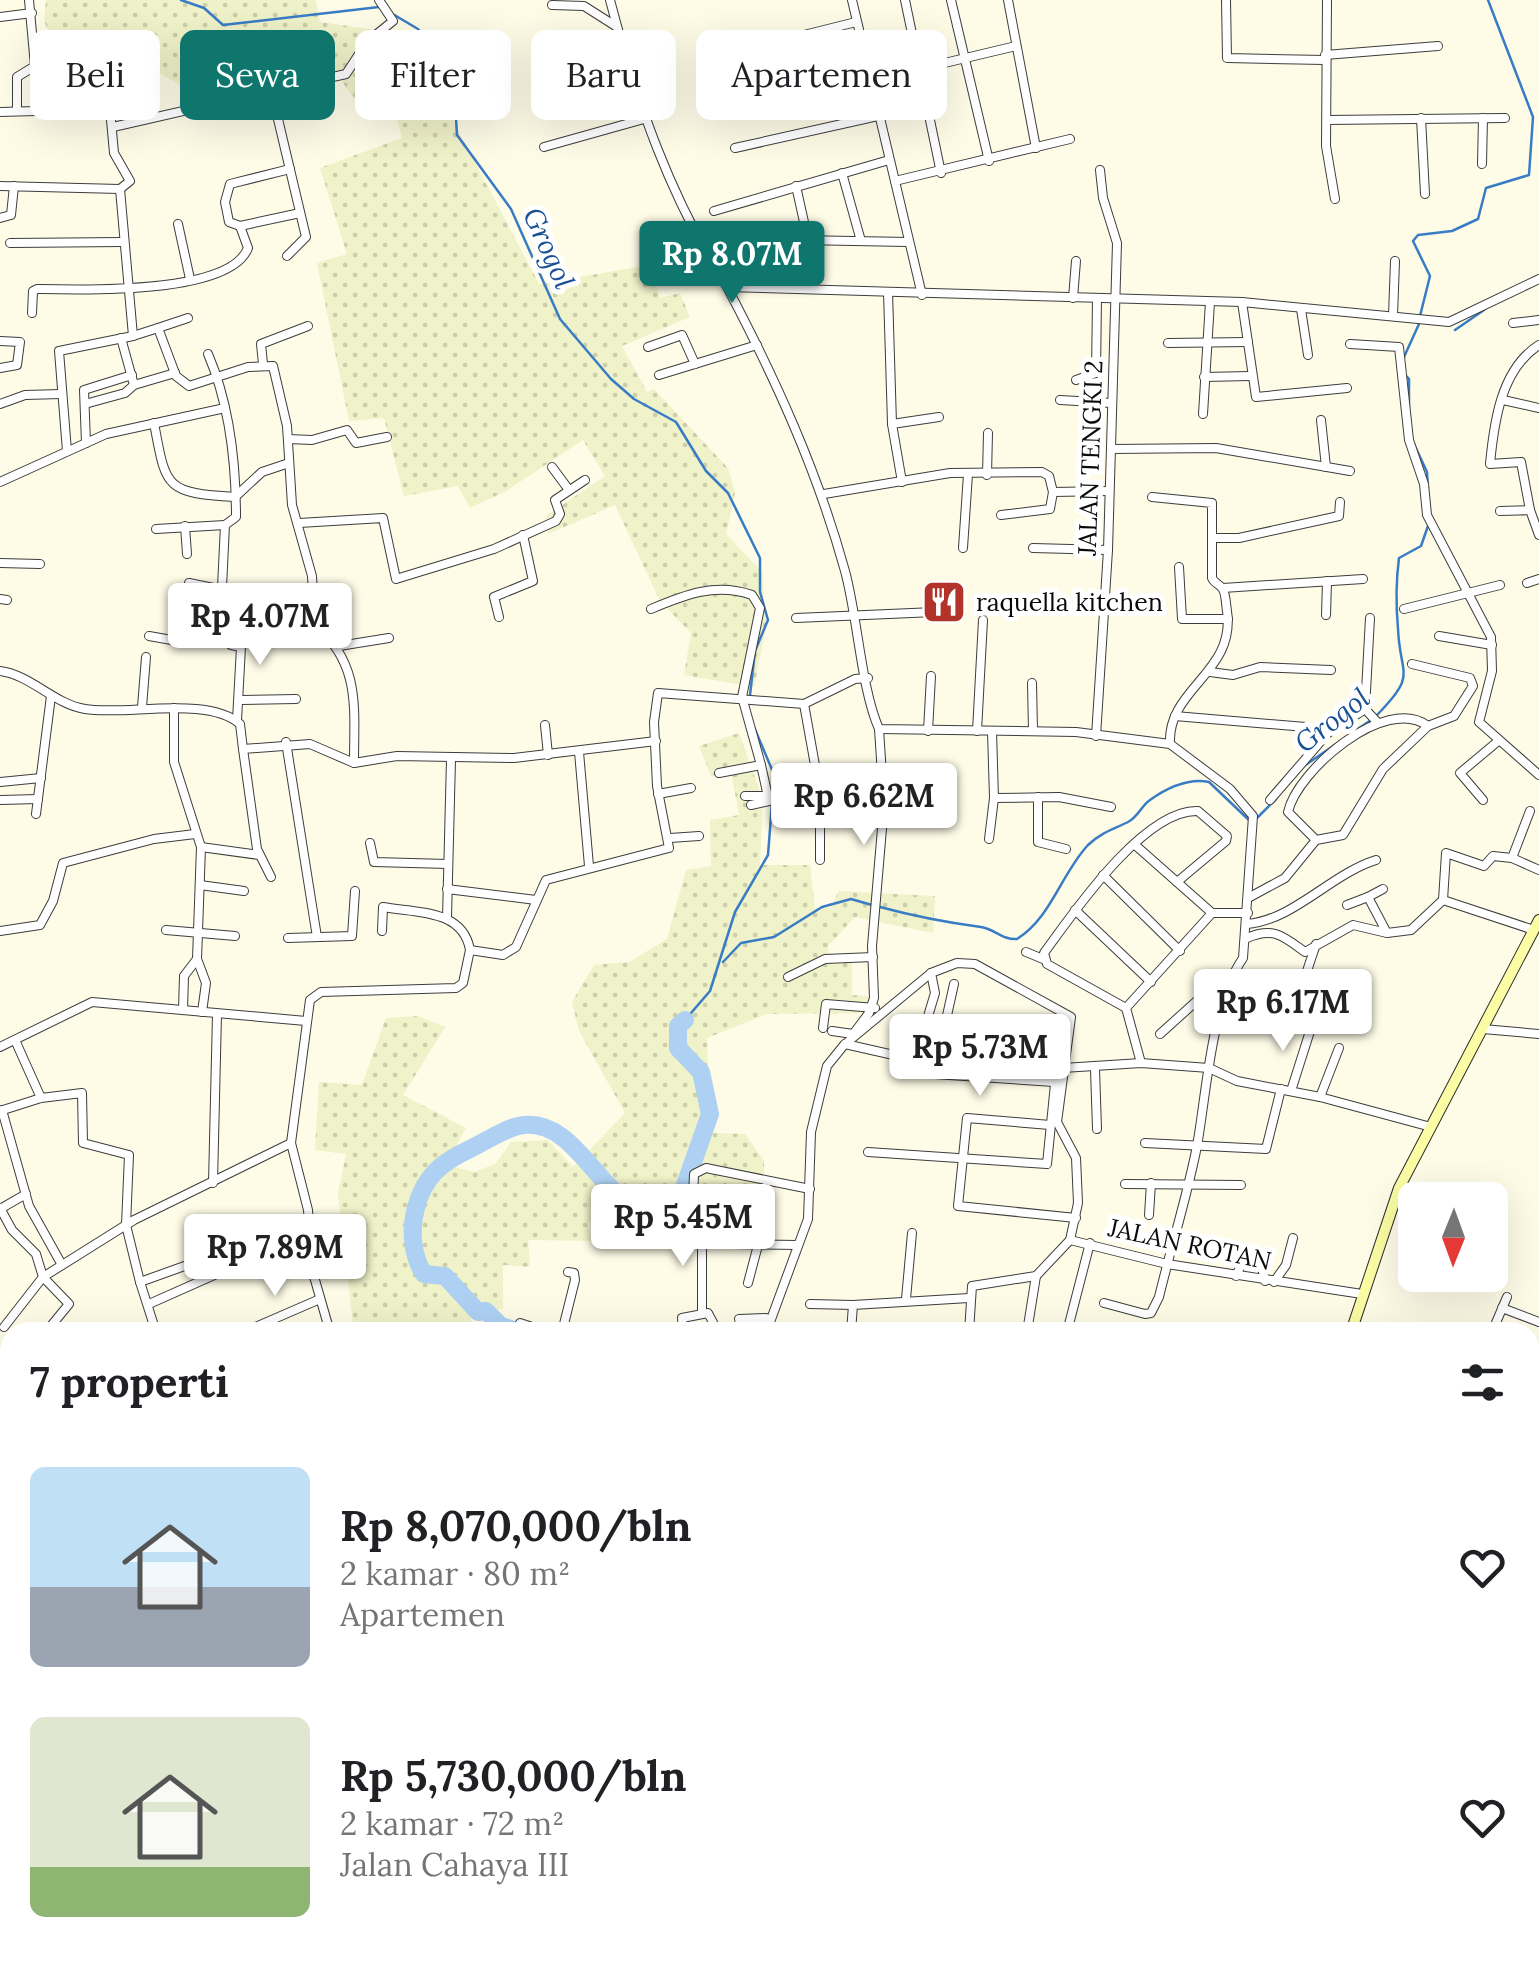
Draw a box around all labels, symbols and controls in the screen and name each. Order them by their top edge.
chip: Beli [30,30,160,120]
chip: Sewa [180,30,335,120]
chip: Filter [355,30,511,120]
chip: Baru [531,30,676,120]
chip: Apartemen [696,30,947,120]
water label: Grogol [515,202,583,294]
pin: Rp 8.07M [629,221,835,306]
text: Rp 8.07M [661,233,803,274]
street label: JALAN TENGKI 2 [1071,360,1109,557]
restaurant icon: raquella kitchen [921,579,967,625]
pin: Rp 4.07M [157,583,363,668]
place label: raquella kitchen [976,586,1163,618]
text: Rp 4.07M [190,595,330,636]
water label: Grogol [1287,680,1377,760]
pin: Rp 6.62M [761,763,967,848]
text: Rp 6.62M [793,775,935,816]
pin: Rp 6.17M [1180,969,1386,1054]
text: Rp 6.17M [1216,981,1350,1022]
pin: Rp 5.73M [877,1014,1083,1099]
text: Rp 5.73M [911,1026,1049,1067]
north arrow [1398,1182,1508,1292]
map controls [1398,1182,1508,1292]
pin: Rp 5.45M [580,1184,786,1269]
text: Rp 5.45M [613,1196,753,1237]
street label: JALAN ROTAN [1105,1211,1274,1277]
pin: Rp 7.89M [172,1214,378,1299]
text: Rp 7.89M [206,1226,344,1267]
text: 7 properti [30,1355,229,1409]
icon: filters [1455,1355,1510,1410]
text: Rp 8,070,000/bln [340,1499,692,1553]
icon: home [110,1507,230,1627]
icon: heart [1455,1540,1510,1595]
text: 2 kamar · 80 m² [340,1553,570,1594]
text: Apartemen [340,1594,505,1635]
text: Rp 5,730,000/bln [340,1749,687,1803]
icon: home [110,1757,230,1877]
icon: heart [1455,1790,1510,1845]
text: 2 kamar · 72 m² [340,1803,564,1844]
text: Jalan Cahaya III [340,1844,569,1885]

